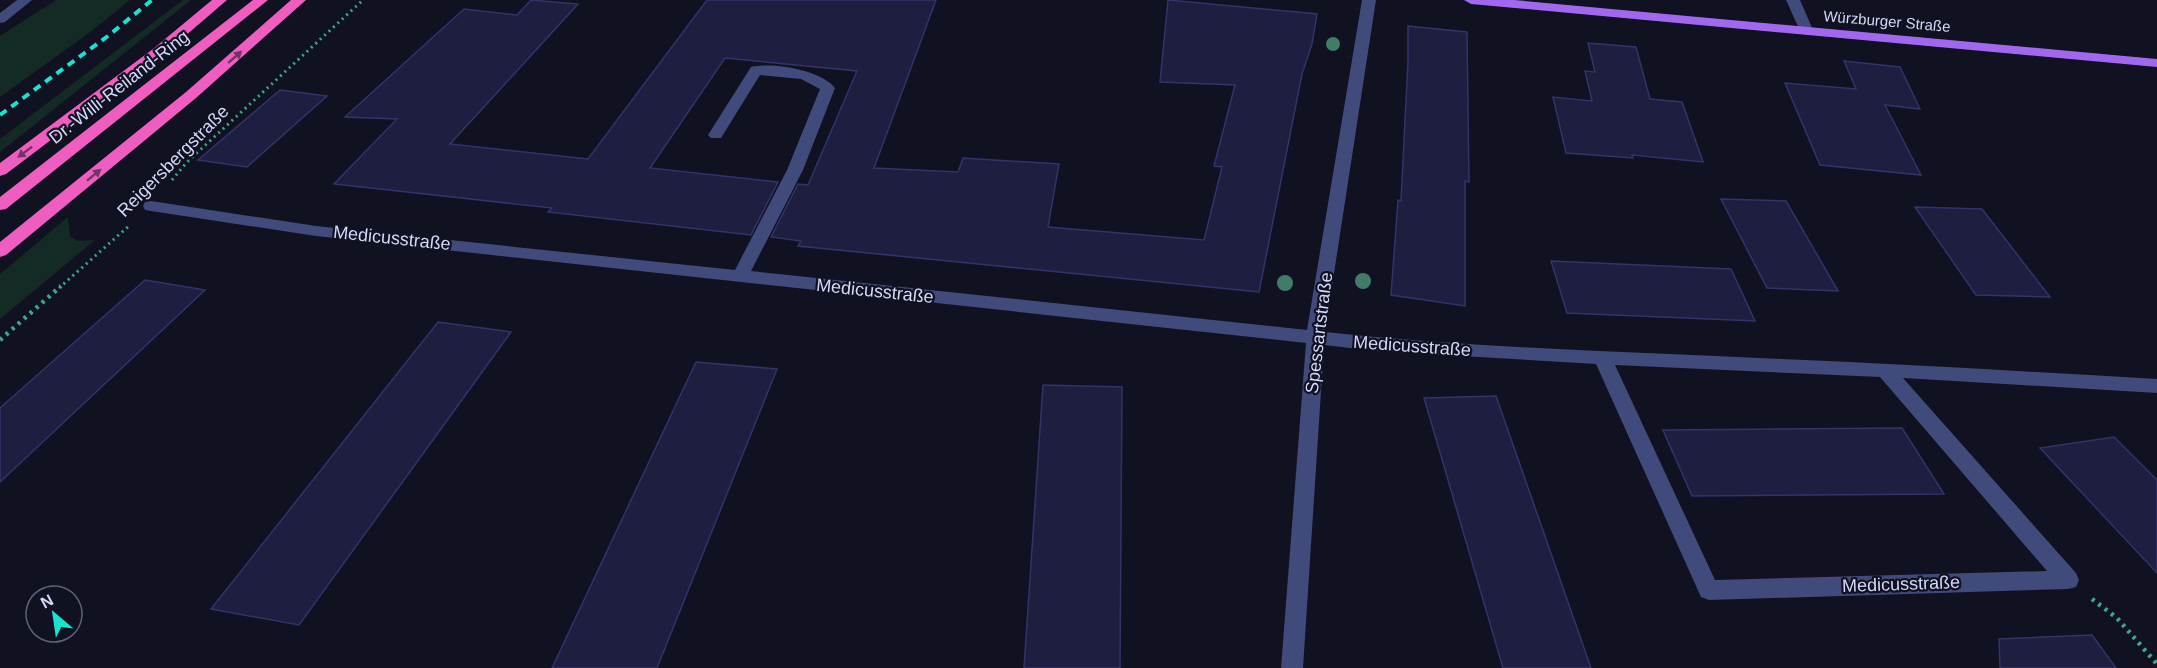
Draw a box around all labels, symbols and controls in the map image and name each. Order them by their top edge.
street label: Würzburger Straße [1823,7,1951,35]
street label: Dr.-Willi-Reiland-Ring [45,26,193,148]
one-way arrow [227,51,242,64]
street label: Reigersbergstraße [113,101,233,221]
one-way arrow [17,146,32,158]
one-way arrow [86,168,102,181]
street label: Medicusstraße [332,222,452,254]
street label: Spessartstraße [1302,271,1336,395]
street label: Medicusstraße [815,275,935,307]
street label: Medicusstraße [1352,332,1472,360]
street label: Medicusstraße [1842,572,1960,596]
north arrow [24,584,84,644]
text: N [38,591,56,612]

